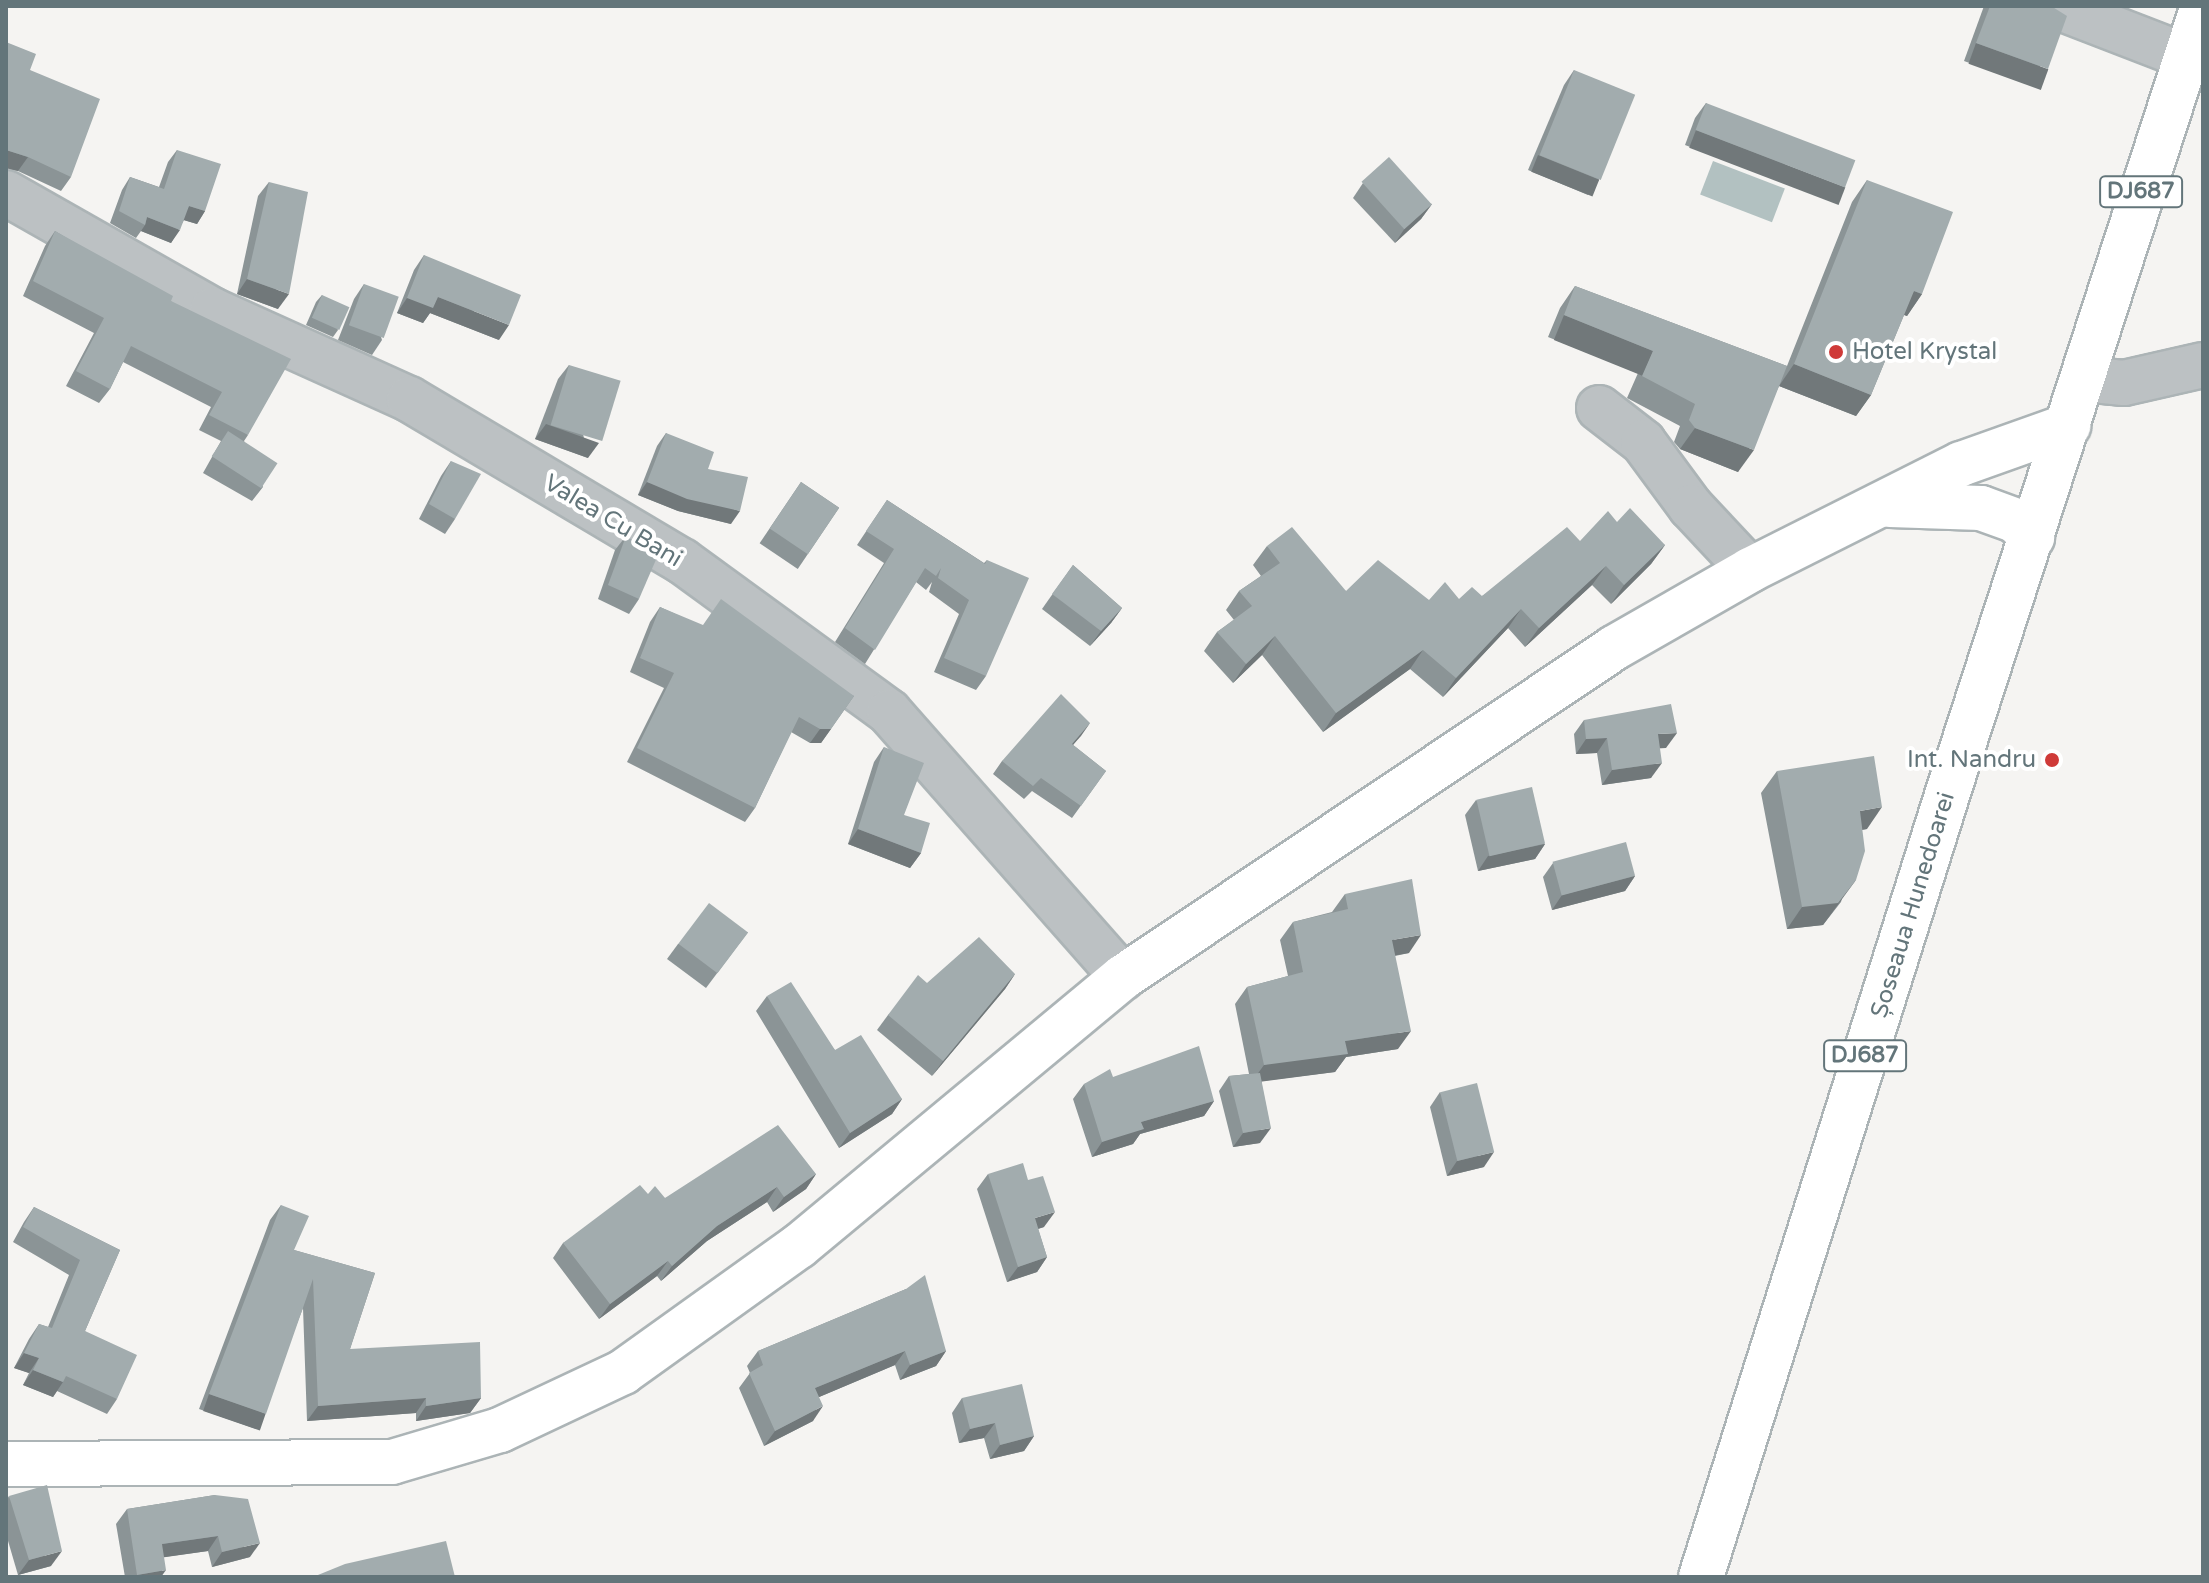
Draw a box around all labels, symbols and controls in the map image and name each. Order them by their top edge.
road number: DJ687 [2099,174,2183,210]
place label: Hotel Krystal [1852,338,1997,366]
marker: Hotel Krystal [1827,343,1845,361]
street label: Valea Cu Bani [539,468,687,574]
place label: Int. Nandru [1907,746,2036,774]
marker: Int. Nandru [2043,751,2061,769]
street label: Șoseaua Hunedoarei [1865,789,1961,1021]
road number: DJ687 [1823,1038,1907,1074]

